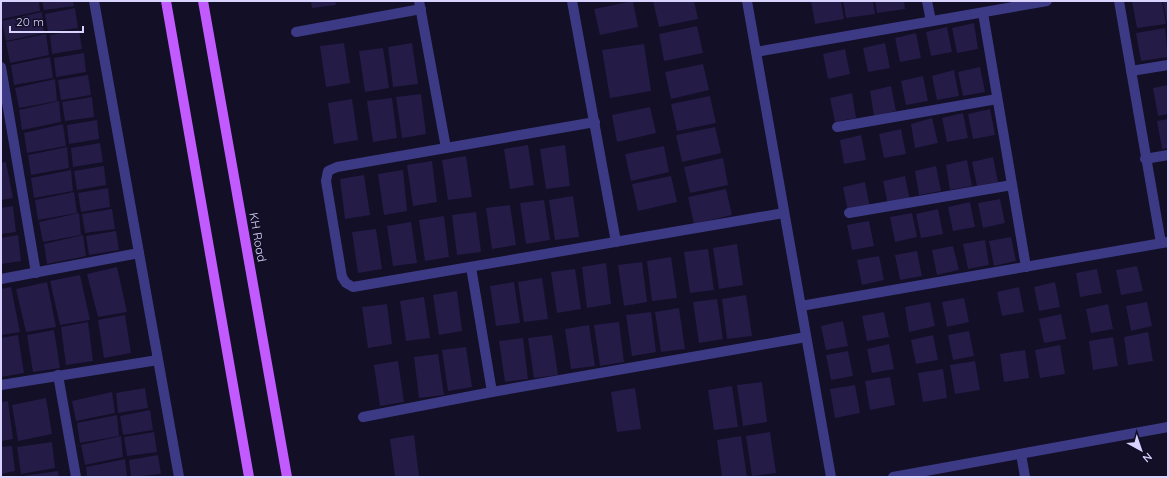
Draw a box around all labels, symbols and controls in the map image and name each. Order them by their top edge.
scale bar [10,8,83,34]
text: 20 m [16,14,44,29]
street label: KH Road [246,211,270,263]
north arrow [1121,430,1161,470]
text: N [1140,450,1155,466]

